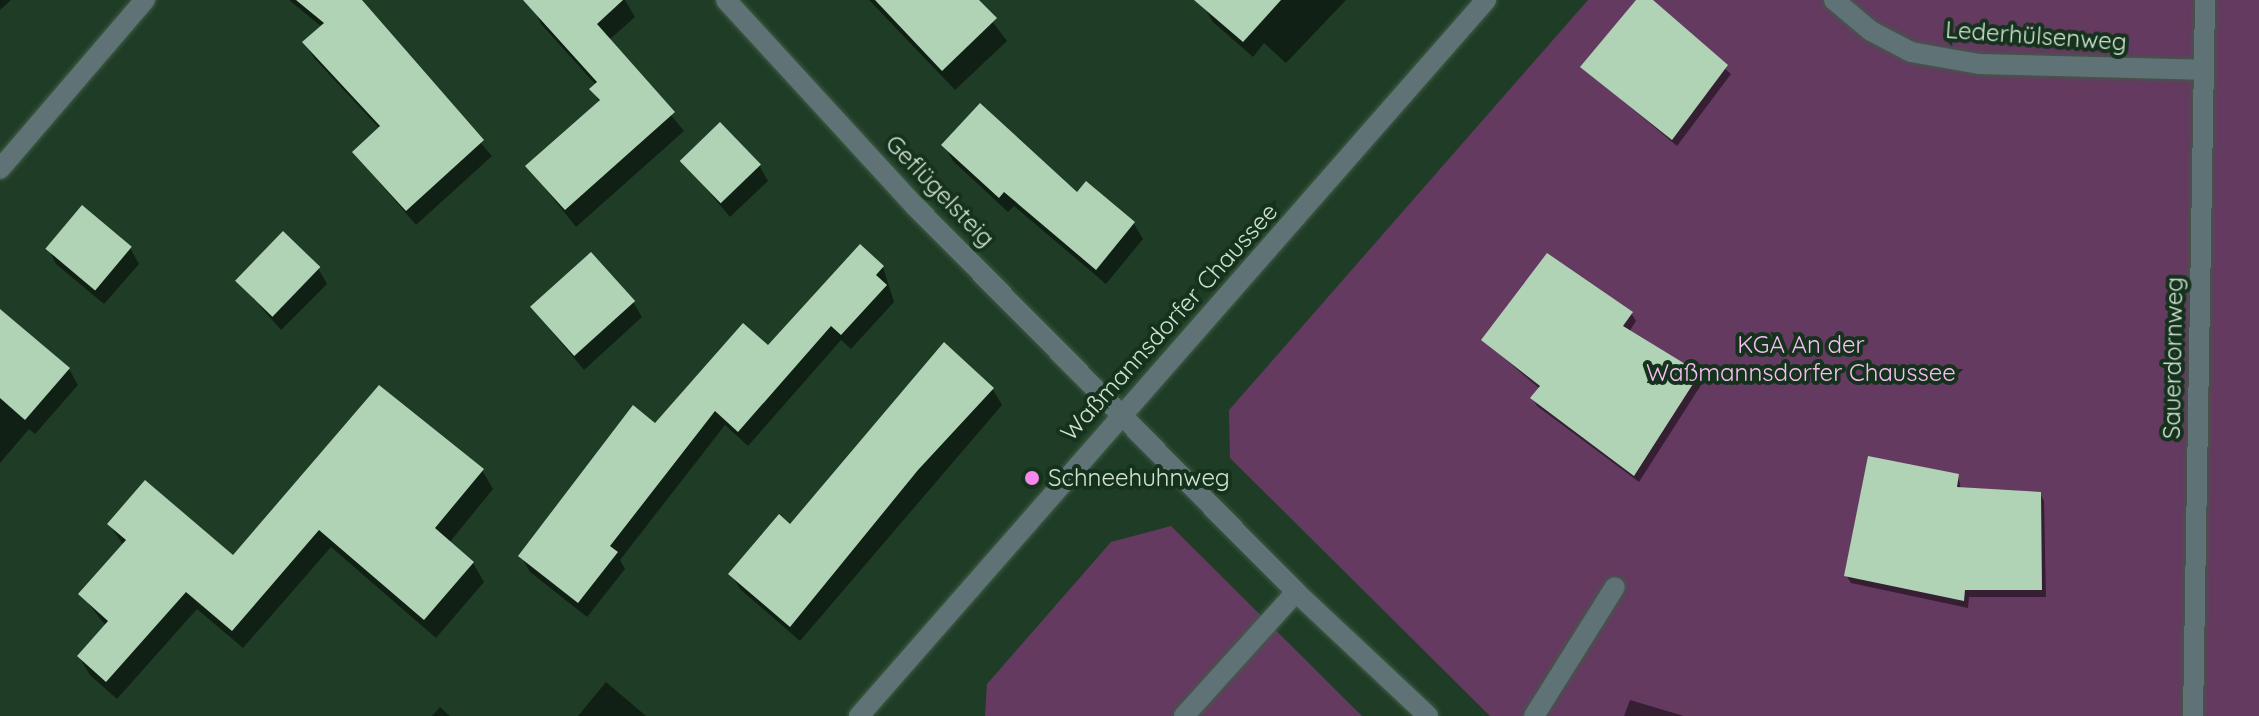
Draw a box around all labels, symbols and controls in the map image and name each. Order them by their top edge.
street label: Lederhülsenweg [1944,15,2128,57]
street label: Geflügelsteig [880,129,1000,253]
street label: Waßmannsdorfer Chaussee [1055,197,1283,447]
street label: Sauerdornweg [2157,277,2189,439]
park label: KGA An der Waßmannsdorfer Chaussee [1646,331,1956,387]
place label: Schneehuhnweg [1048,464,1230,492]
marker: Schneehuhnweg [1023,469,1041,487]

